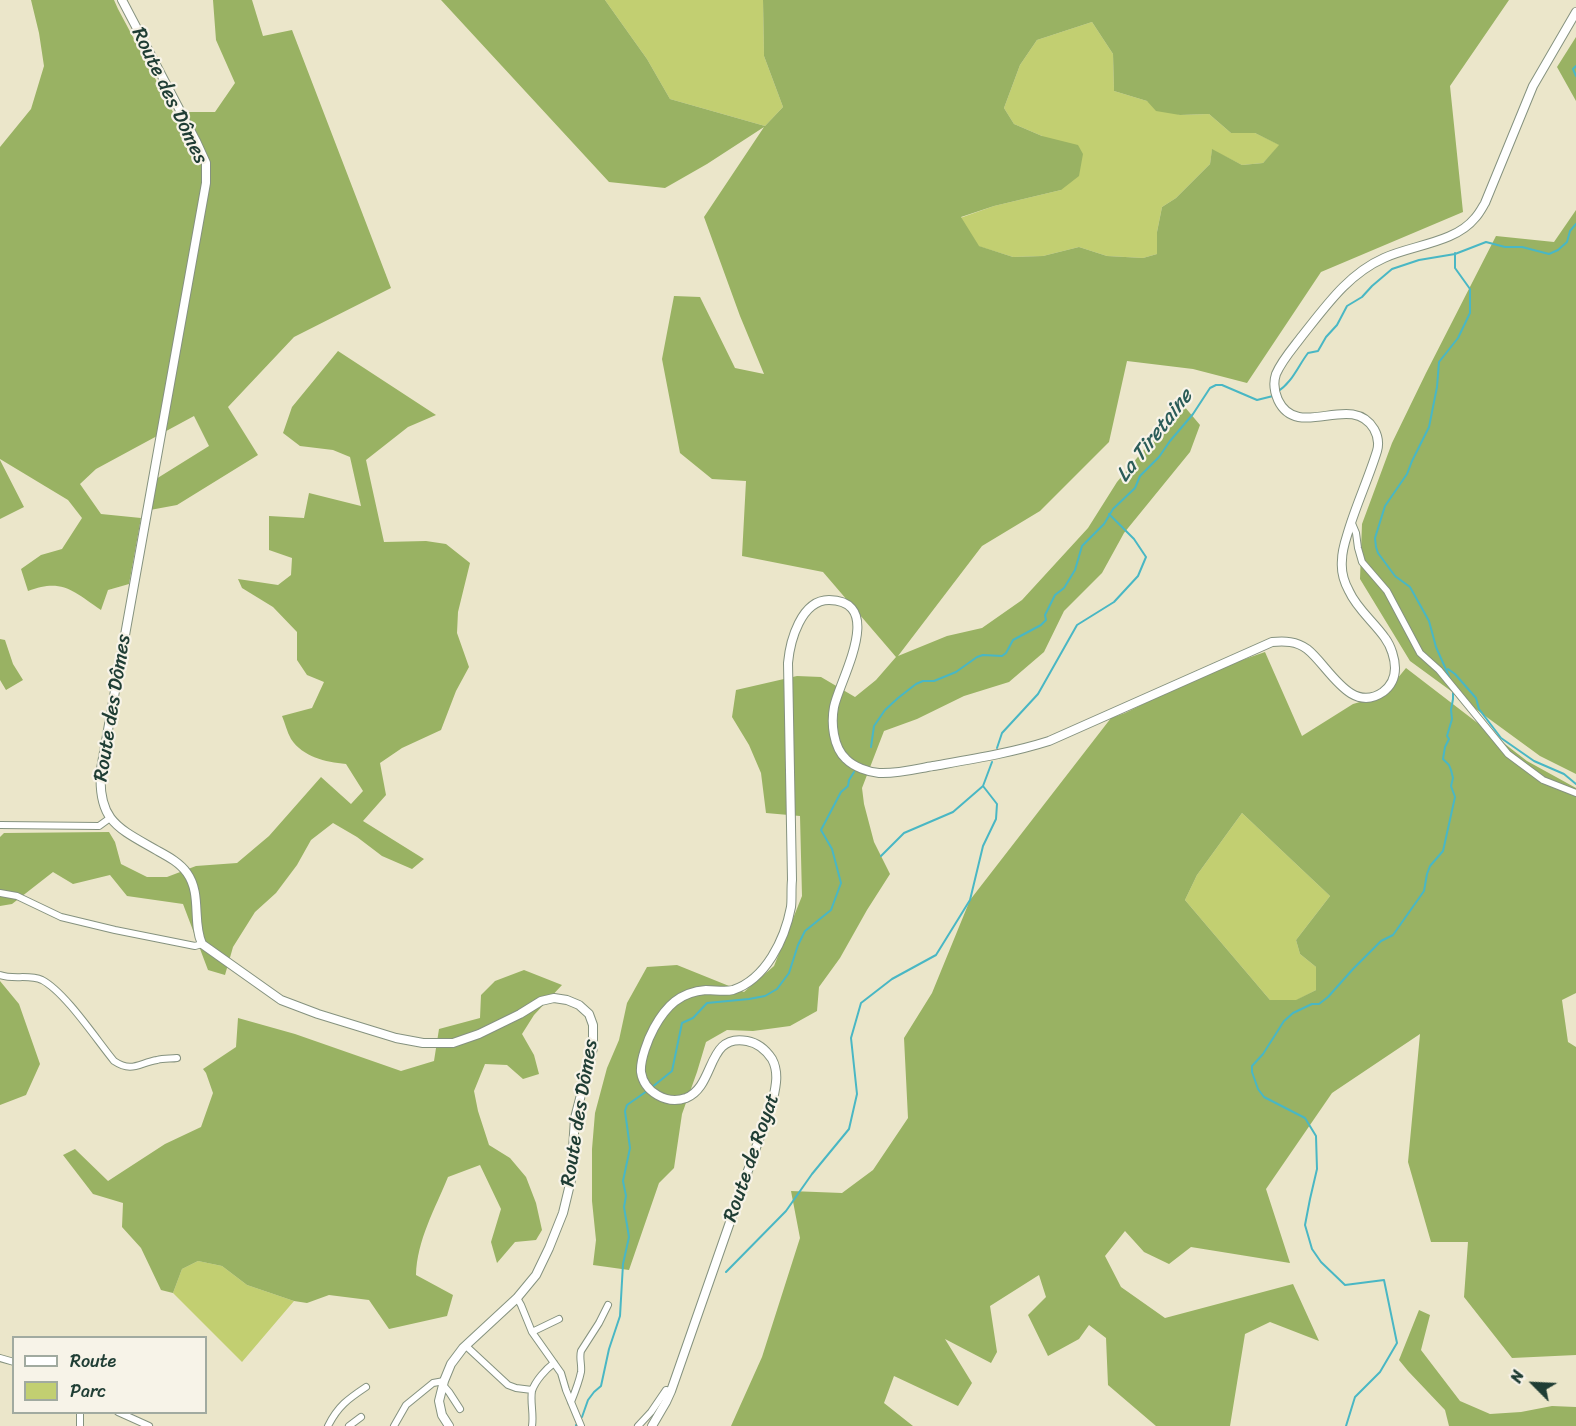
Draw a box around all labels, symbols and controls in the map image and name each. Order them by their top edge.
street label: Route des Dômes [126,24,212,168]
water label: La Tiretaine [1111,385,1199,487]
street label: Route des Dômes [90,633,136,783]
street label: Route des Dômes [557,1038,603,1188]
street label: Route de Royat [719,1091,785,1225]
legend [12,1336,207,1414]
text: Route [70,1345,116,1377]
north arrow [1504,1354,1564,1414]
text: N [1502,1366,1533,1387]
text: Parc [70,1375,106,1407]

